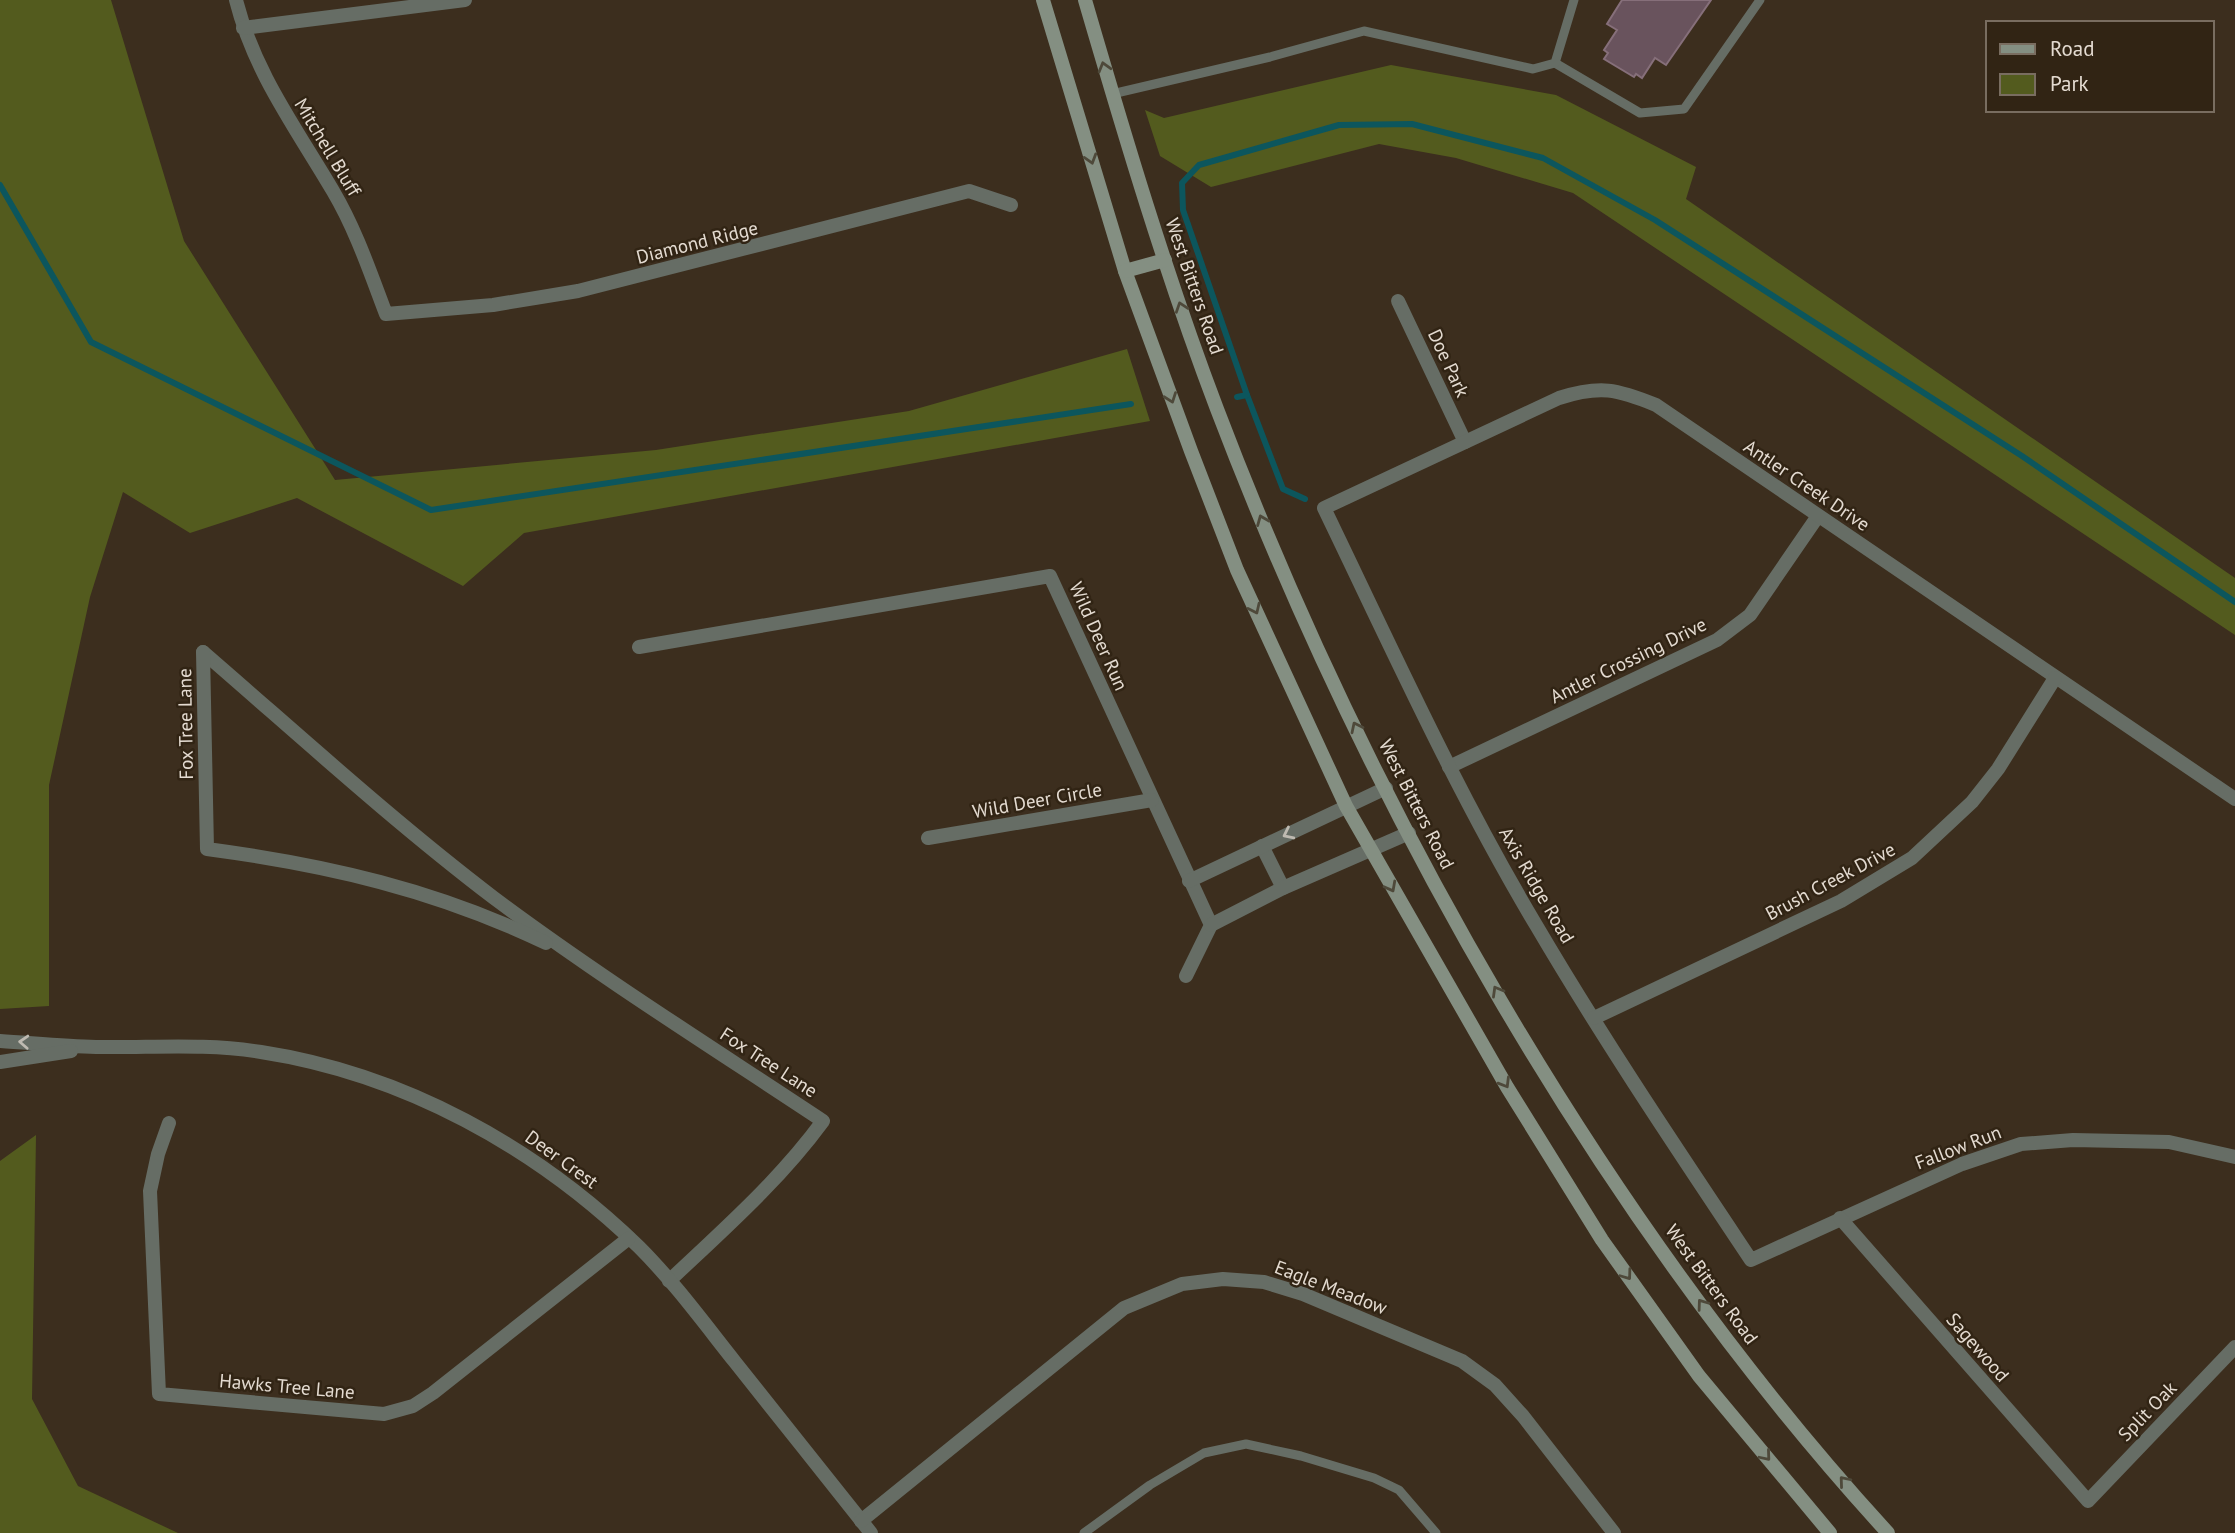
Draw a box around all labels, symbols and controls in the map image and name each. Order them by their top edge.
legend [1986,21,2214,112]
text: Road [2050,35,2094,62]
one-way arrow [1098,61,1113,73]
text: Park [2050,70,2089,97]
street label: Mitchell Bluff [289,94,367,201]
one-way arrow [1083,153,1098,165]
street label: Diamond Ridge [634,215,760,269]
street label: West Bitters Road [1160,215,1230,357]
one-way arrow [1175,301,1189,314]
street label: Doe Park [1423,325,1475,401]
one-way arrow [1163,391,1177,403]
street label: Antler Creek Drive [1739,434,1875,536]
one-way arrow [1257,514,1271,526]
street label: Wild Deer Run [1064,578,1134,694]
one-way arrow [1247,602,1261,614]
street label: Antler Crossing Drive [1546,612,1710,708]
street label: Fox Tree Lane [172,668,198,780]
one-way arrow [1351,722,1365,734]
street label: West Bitters Road [1374,735,1460,873]
street label: Wild Deer Circle [970,777,1104,823]
street label: Axis Ridge Road [1494,823,1580,947]
one-way arrow [1283,825,1295,839]
street label: Brush Creek Drive [1761,837,1899,925]
one-way arrow [1383,879,1396,892]
one-way arrow [1492,985,1505,998]
street label: Fox Tree Lane [716,1022,822,1102]
one-way arrow [18,1035,29,1050]
one-way arrow [1497,1076,1510,1089]
street label: Fallow Run [1911,1120,2005,1174]
street label: Deer Crest [521,1125,604,1194]
street label: West Bitters Road [1660,1219,1764,1349]
street label: Eagle Meadow [1271,1255,1391,1319]
one-way arrow [1619,1267,1632,1280]
one-way arrow [1698,1299,1710,1312]
street label: Sagewood [1942,1308,2014,1386]
street label: Hawks Tree Lane [218,1368,356,1404]
street label: Split Oak [2113,1376,2181,1446]
one-way arrow [1758,1447,1770,1460]
one-way arrow [1840,1476,1852,1489]

